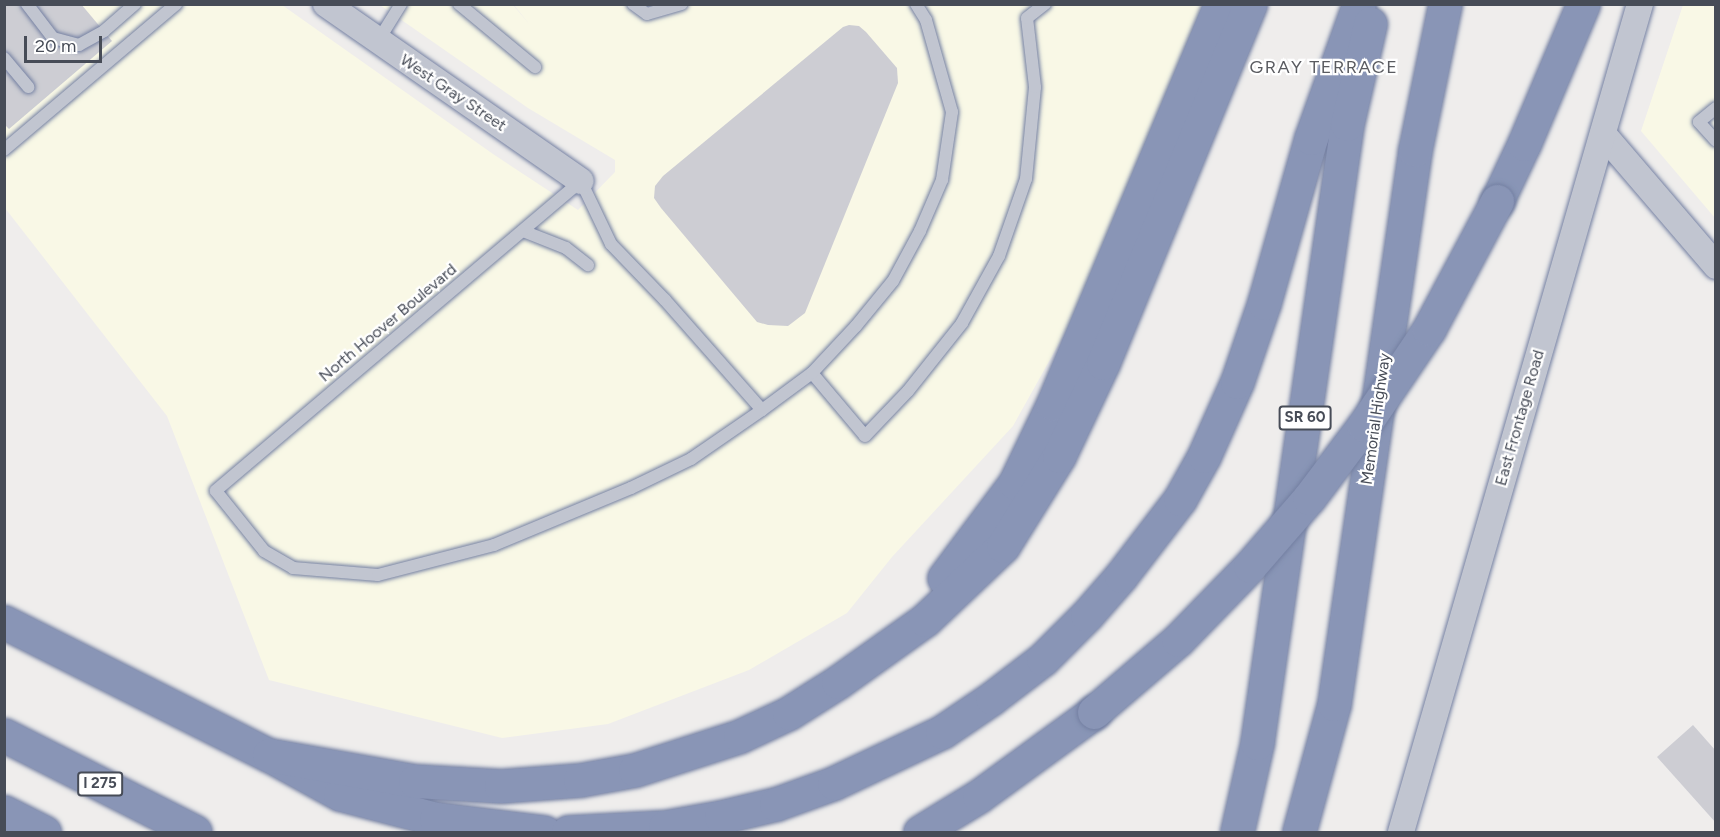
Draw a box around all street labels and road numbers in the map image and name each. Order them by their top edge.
street label: West Gray Street [396,50,510,136]
street label: North Hoover Boulevard [315,260,461,386]
street label: East Frontage Road [1491,348,1549,488]
street label: Memorial Highway [1357,352,1395,486]
road number: SR 60 [1278,406,1332,430]
road number: I 275 [76,772,124,796]

